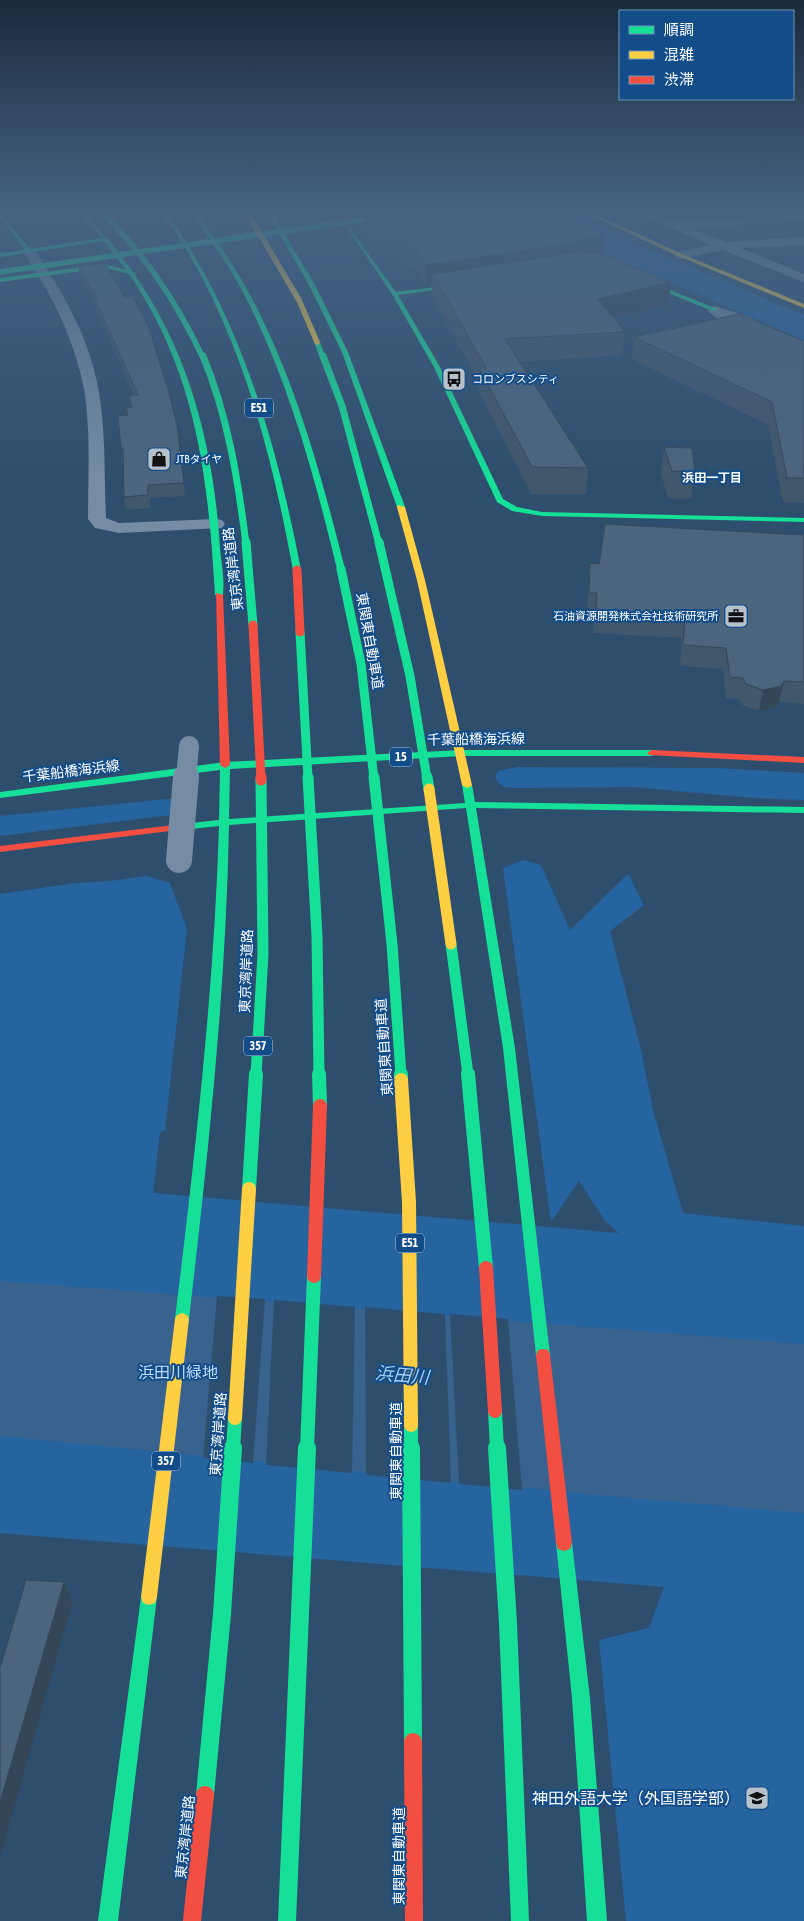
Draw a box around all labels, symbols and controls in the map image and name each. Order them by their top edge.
legend [619,10,794,100]
text: 順調 [664,21,694,38]
text: 混雑 [664,46,694,63]
text: 渋滞 [664,71,694,88]
bus stop icon: コロンブスシティ [441,366,467,392]
place label: コロンブスシティ [472,373,559,385]
road number: E51 [245,398,273,418]
shop icon: JTBタイヤ [146,446,172,472]
place label: JTBタイヤ [176,453,222,465]
district label: 浜田一丁目 [682,471,742,485]
street label: 東京湾岸道路 [220,526,246,612]
street label: 東関東自動車道 [354,591,386,691]
office icon: 石油資源開発株式会社技術研究所 [723,603,749,629]
place label: 石油資源開発株式会社技術研究所 [553,610,719,622]
street label: 千葉船橋海浜線 [427,730,525,748]
road number: 15 [390,748,412,766]
street label: 千葉船橋海浜線 [21,757,121,785]
street label: 東京湾岸道路 [237,929,255,1013]
street label: 東関東自動車道 [373,998,395,1096]
road number: 357 [244,1036,272,1056]
road number: E51 [396,1234,424,1252]
water label: 浜田川 [374,1362,432,1388]
park label: 浜田川緑地 [138,1363,218,1381]
street label: 東京湾岸道路 [207,1392,229,1476]
street label: 東関東自動車道 [388,1402,404,1500]
road number: 357 [152,1452,180,1470]
school or university icon: 神田外語大学（外国語学部） [744,1785,770,1811]
place label: 神田外語大学（外国語学部） [532,1789,740,1807]
street label: 東京湾岸道路 [173,1794,197,1880]
street label: 東関東自動車道 [391,1807,407,1905]

